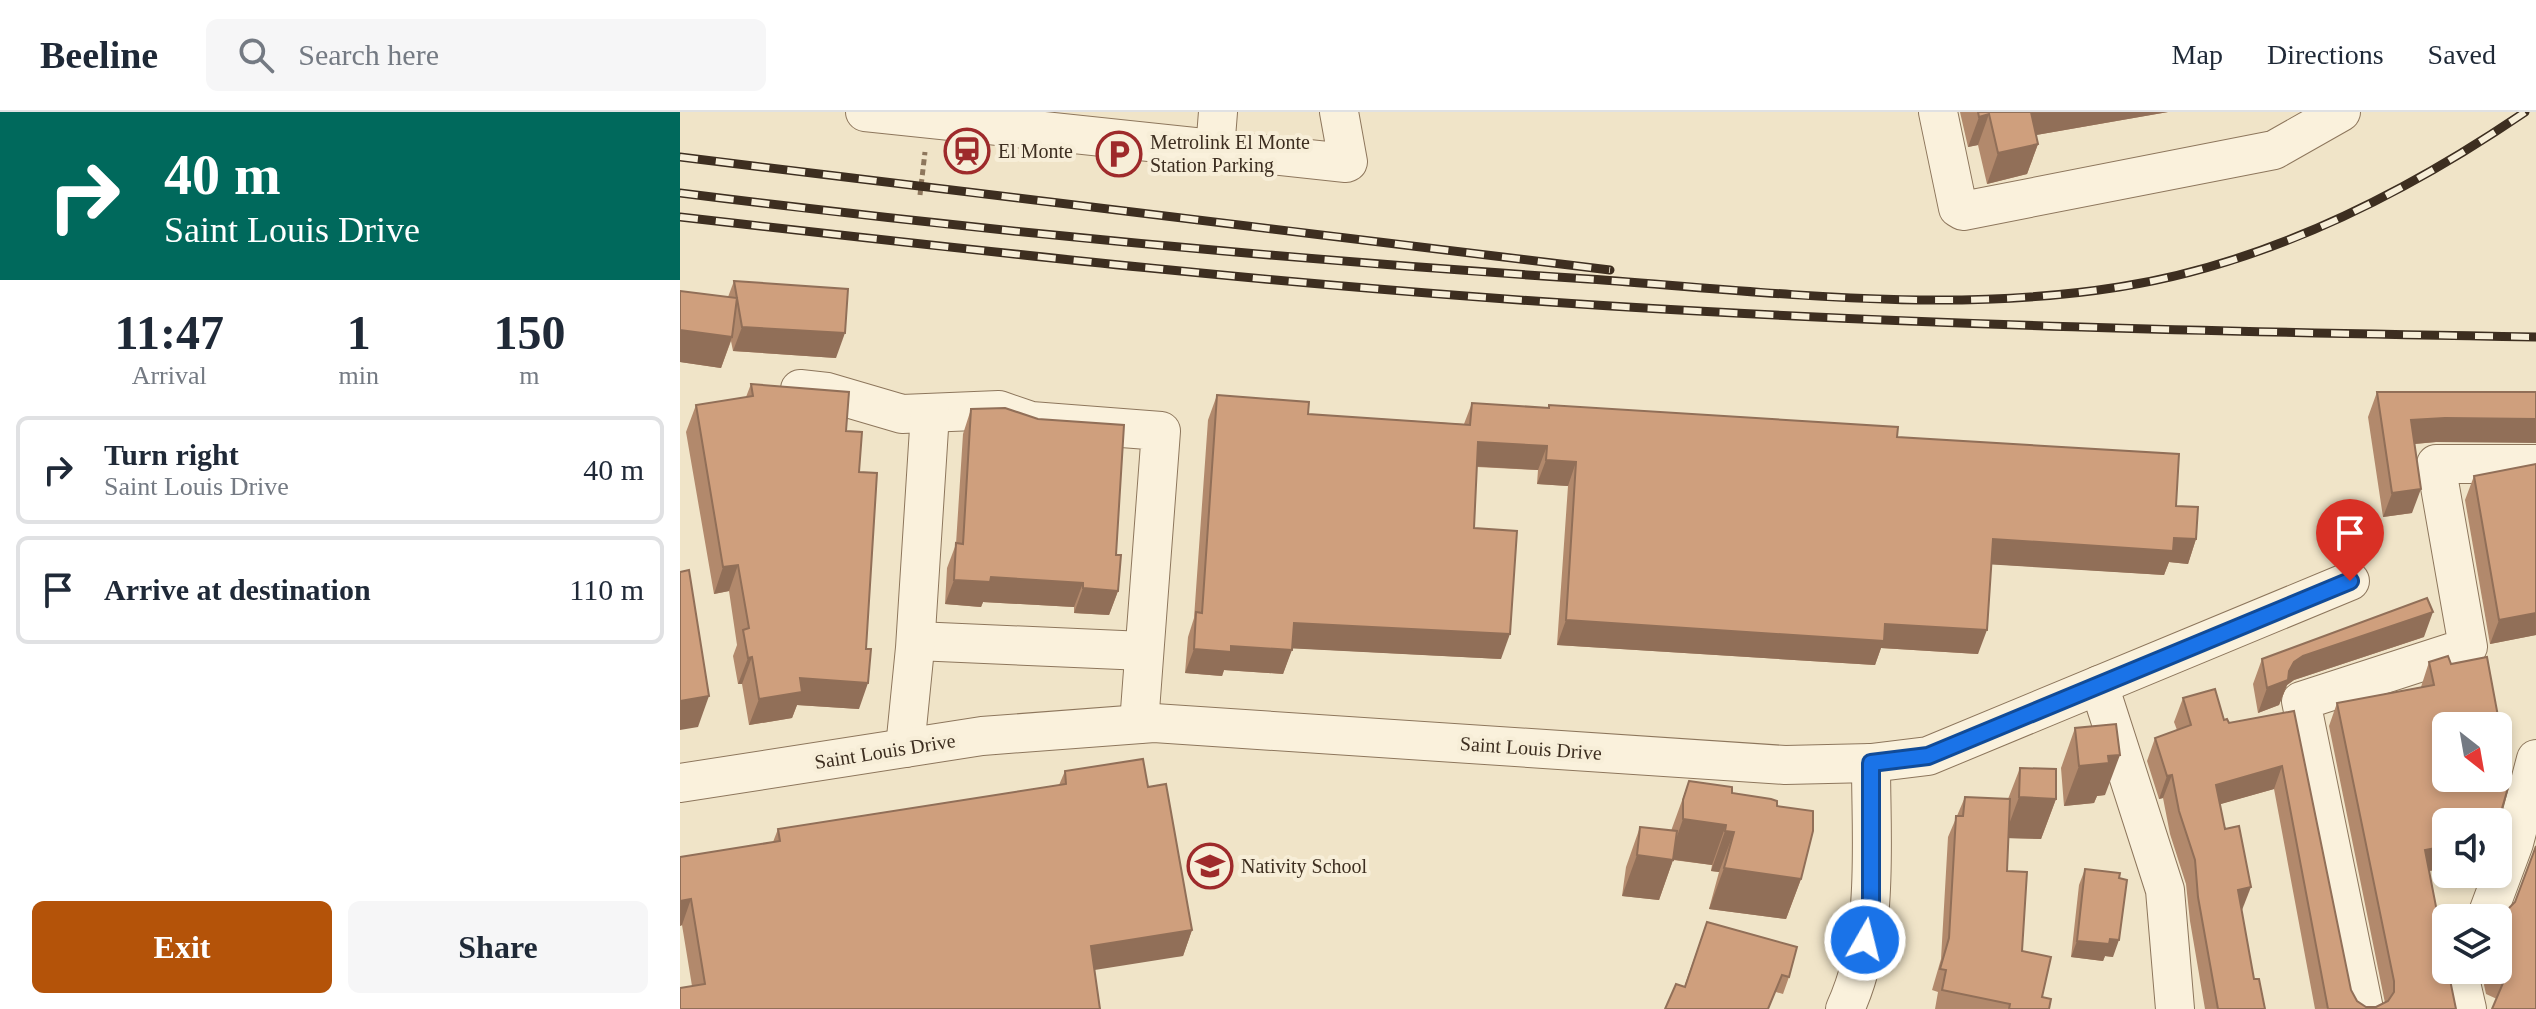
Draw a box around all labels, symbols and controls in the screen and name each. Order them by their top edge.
search box [206,19,766,91]
icon: search [234,33,278,77]
text: Beeline [40,34,158,76]
text: Search here [298,38,439,71]
text: Map [2172,39,2223,70]
text: Directions [2267,39,2384,70]
text: Saved [2428,39,2496,70]
station icon: El Monte [943,127,991,175]
parking icon: Metrolink El Monte Station Parking [1095,130,1143,178]
place label: Metrolink El Monte Station Parking [1150,131,1310,177]
place label: El Monte [998,140,1073,162]
icon: right [32,144,136,248]
text: 40 m [164,144,281,206]
text: Saint Louis Drive [164,210,420,250]
text: 11:47 [115,306,224,359]
text: 1 [347,306,371,359]
text: 150 [493,306,565,359]
text: Arrival [132,361,207,390]
text: min [338,361,379,390]
text: m [519,361,540,390]
text: Turn right [104,438,239,471]
icon: right [36,448,80,492]
text: 40 m [583,453,644,486]
text: Saint Louis Drive [104,472,289,501]
pin [2316,499,2384,581]
icon: arrive [2328,511,2372,555]
icon: arrive [36,568,80,612]
text: Arrive at destination [104,573,371,606]
text: 110 m [569,573,644,606]
north arrow [2432,712,2512,792]
map controls [2432,712,2512,984]
street label: Saint Louis Drive [813,729,957,773]
street label: Saint Louis Drive [1459,732,1603,764]
button: sound [2432,808,2512,888]
school or university icon: Nativity School [1186,842,1234,890]
place label: Nativity School [1241,855,1368,878]
position arrow [1823,898,1907,982]
button: Exit [32,901,332,993]
button: Share [348,901,648,993]
button: layers [2432,904,2512,984]

